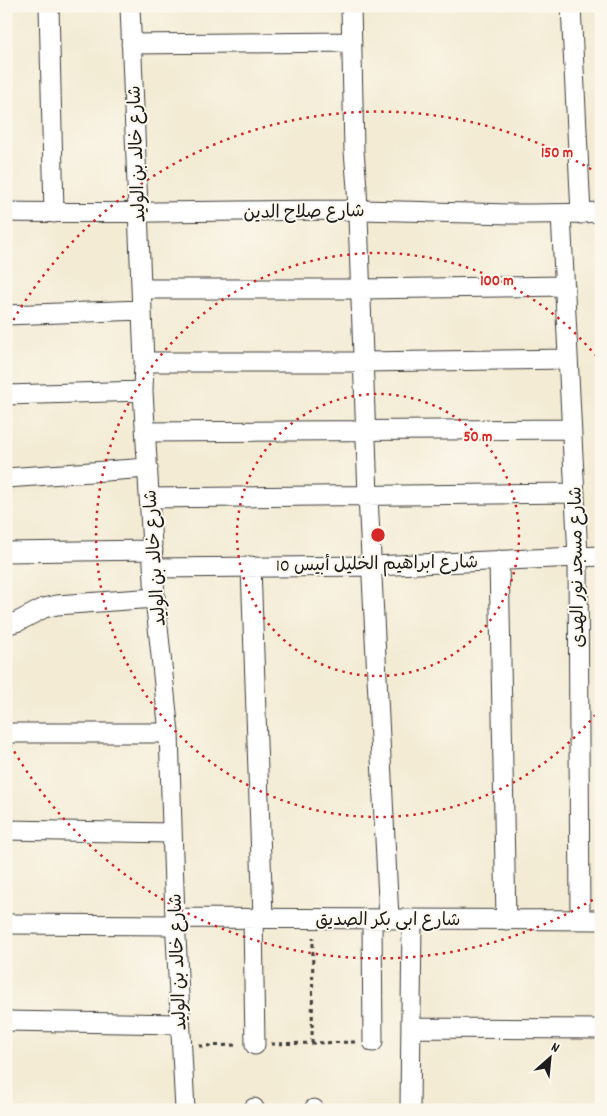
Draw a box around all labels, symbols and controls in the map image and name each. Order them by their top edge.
street label: شارع خالد بن الوليد [124,85,153,223]
text: 150 m [541,143,573,165]
street label: شارع صلاح الدين [243,200,365,227]
text: 100 m [480,271,514,293]
text: 50 m [464,427,492,449]
street label: شارع مسجد نور الهدى [565,486,592,648]
street label: شارع خالد بن الوليد [139,489,174,627]
centre of rings [369,526,387,544]
street label: شارع ابراهيم الخليل أبيس 10 [276,551,478,580]
street label: شارع خالد بن الوليد [165,893,194,1031]
street label: شارع ابى بكر الصديق [316,909,460,934]
north arrow [524,1034,574,1084]
text: N [547,1038,563,1059]

